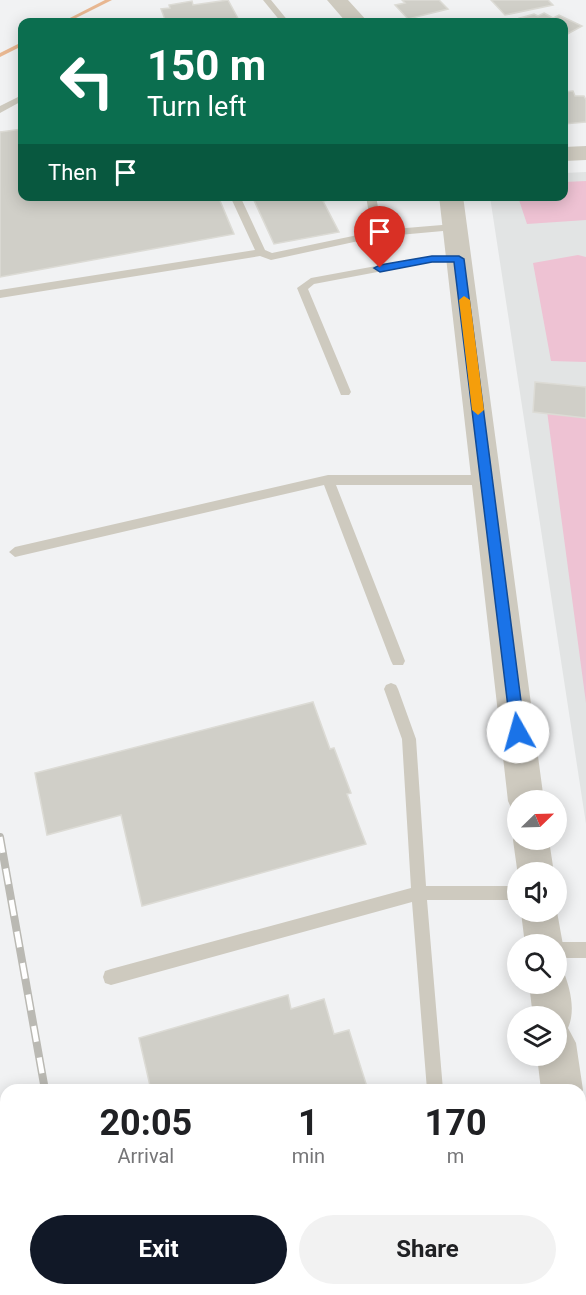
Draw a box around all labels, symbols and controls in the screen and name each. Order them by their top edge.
text: 150 m [147,41,266,90]
icon: left [48,42,126,120]
text: Turn left [147,91,247,123]
icon: arrive [109,156,142,189]
text: Then [48,160,97,185]
pin [354,206,405,268]
icon: arrive [363,215,396,248]
position arrow [486,700,550,764]
north arrow [507,790,567,850]
map controls [507,790,567,1066]
button: sound [507,862,567,922]
button: search [507,934,567,994]
button: layers [507,1006,567,1066]
text: 20:05 [99,1102,192,1144]
text: 1 [298,1102,319,1144]
text: 170 [425,1102,487,1144]
text: Arrival [117,1144,174,1168]
text: min [292,1144,325,1168]
text: m [447,1144,464,1168]
button: Exit [30,1215,287,1284]
button: Share [299,1215,556,1284]

